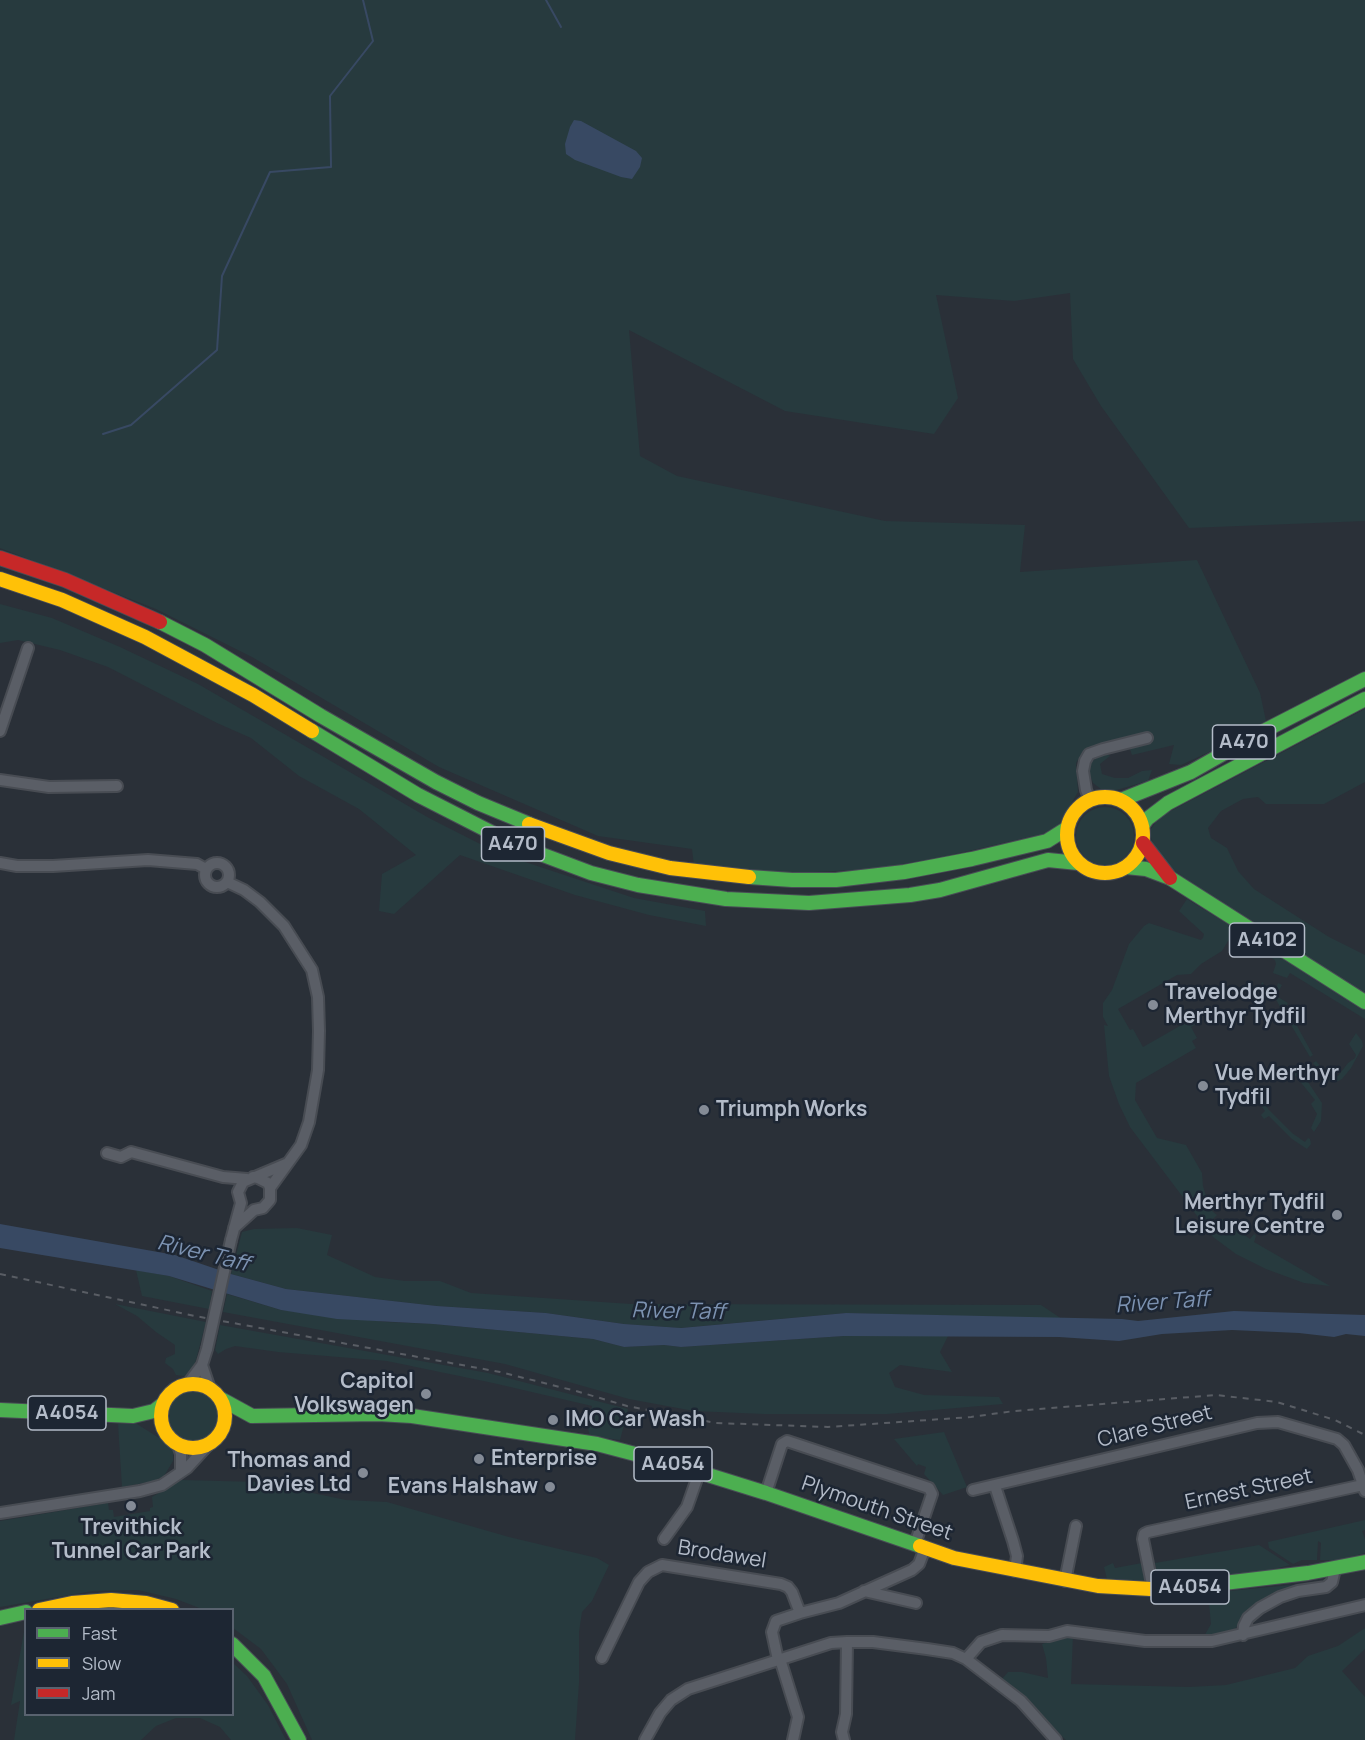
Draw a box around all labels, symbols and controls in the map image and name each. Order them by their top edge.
road number: A470 [1212,725,1276,759]
road number: A470 [482,827,544,861]
road number: A4102 [1230,923,1304,957]
place label: Travelodge Merthyr Tydfil [1165,980,1306,1030]
marker: Travelodge Merthyr Tydfil [1146,998,1160,1012]
place label: Vue Merthyr Tydfil [1215,1061,1339,1111]
marker: Vue Merthyr Tydfil [1196,1079,1210,1093]
place label: Triumph Works [716,1097,867,1123]
marker: Triumph Works [697,1103,711,1117]
place label: Merthyr Tydfil Leisure Centre [1175,1190,1325,1240]
marker: Merthyr Tydfil Leisure Centre [1330,1208,1344,1222]
water label: River Taff [155,1230,251,1278]
water label: River Taff [1115,1287,1209,1319]
water label: River Taff [631,1298,725,1326]
place label: Capitol Volkswagen [294,1369,414,1419]
marker: Capitol Volkswagen [419,1387,433,1401]
road number: A4054 [28,1396,106,1430]
street label: Clare Street [1095,1401,1215,1453]
place label: IMO Car Wash [565,1407,705,1433]
marker: IMO Car Wash [546,1413,560,1427]
place label: Enterprise [491,1446,597,1472]
road number: A4054 [634,1447,712,1481]
place label: Thomas and Davies Ltd [228,1448,351,1498]
marker: Enterprise [472,1452,486,1466]
street label: Ernest Street [1183,1464,1315,1516]
marker: Thomas and Davies Ltd [356,1466,370,1480]
street label: Plymouth Street [798,1471,956,1547]
place label: Evans Halshaw [388,1474,538,1500]
marker: Evans Halshaw [543,1480,557,1494]
marker: Trevithick Tunnel Car Park [124,1499,138,1513]
place label: Trevithick Tunnel Car Park [52,1515,210,1565]
street label: Brodawel [676,1536,768,1574]
road number: A4054 [1151,1570,1229,1604]
legend [24,1608,234,1716]
text: Fast [82,1621,117,1645]
text: Slow [82,1651,121,1675]
text: Jam [82,1681,116,1705]

